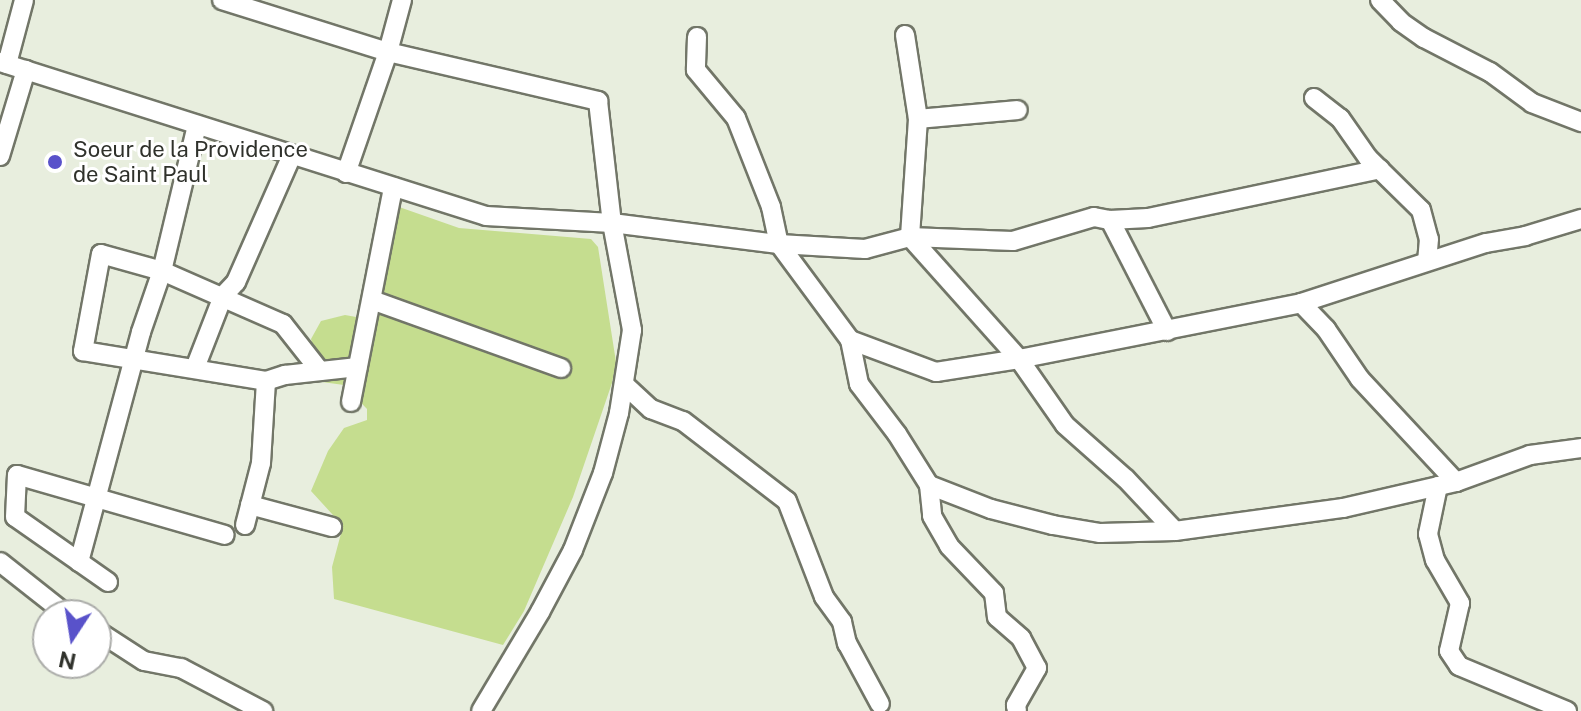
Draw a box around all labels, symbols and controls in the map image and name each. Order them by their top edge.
place label: Soeur de la Providence de Saint Paul [73,136,308,188]
marker: Soeur de la Providence de Saint Paul [44,151,66,173]
north arrow [32,599,112,679]
text: N [56,646,79,675]

